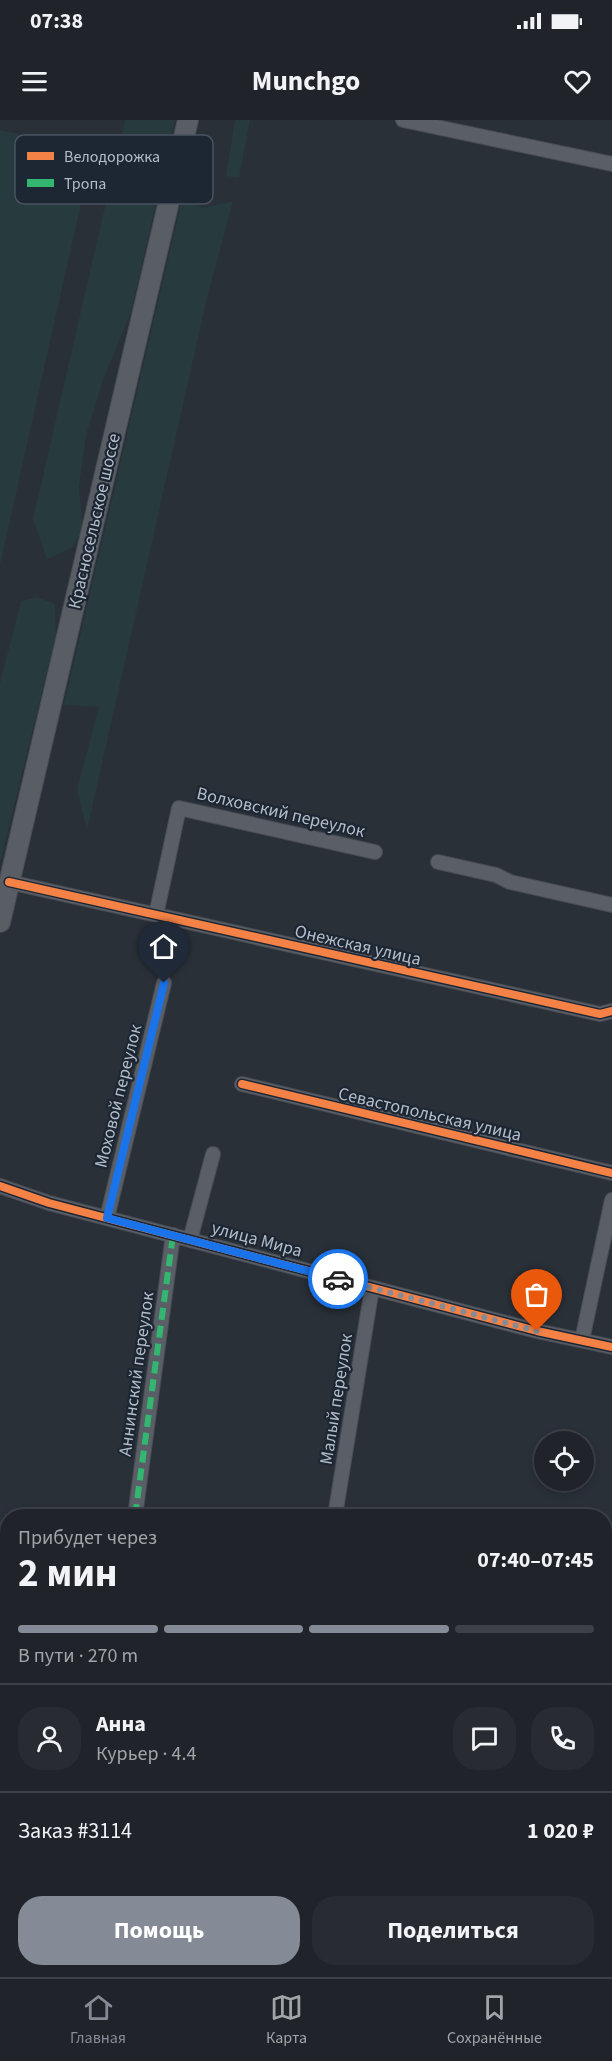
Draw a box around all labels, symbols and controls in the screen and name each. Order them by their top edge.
text: 07:38 [30,5,83,37]
text: Munchgo [252,62,360,101]
icon: menu [18,65,51,98]
icon: heart [561,65,594,98]
legend [15,135,213,204]
text: Велодорожка [64,146,160,168]
text: Тропа [64,173,106,195]
street label: Красносельское шоссе [62,431,127,611]
street label: Волховский переулок [194,781,368,844]
street label: Онежская улица [292,919,424,972]
pin [138,921,189,983]
icon: home [147,930,180,963]
street label: Моховой переулок [89,1022,148,1170]
street label: Севастопольская улица [336,1081,524,1148]
street label: улица Мира [209,1215,305,1264]
courier [308,1249,368,1309]
icon: car [322,1263,355,1296]
pin [511,1269,562,1331]
icon: bag [520,1278,553,1311]
street label: Аннинский переулок [113,1290,160,1458]
street label: Малый переулок [314,1332,359,1466]
map controls [534,1431,594,1491]
button: locate [534,1431,594,1491]
text: Прибудет через [18,1524,157,1552]
text: 07:40–07:45 [477,1544,594,1576]
text: 2 мин [18,1546,118,1602]
text: В пути · 270 m [18,1642,138,1670]
button: person [18,1707,81,1770]
button: chat [453,1707,516,1770]
button: phone [531,1707,594,1770]
text: Анна [96,1708,146,1740]
text: Курьер · 4.4 [96,1740,196,1768]
text: Заказ #3114 [18,1815,132,1847]
text: 1 020 ₽ [527,1815,594,1847]
button: Помощь [18,1896,300,1965]
button: Поделиться [312,1896,594,1965]
tab: Главная [70,1991,126,2049]
tab: Карта [266,1991,307,2049]
tab: Сохранённые [447,1991,542,2049]

